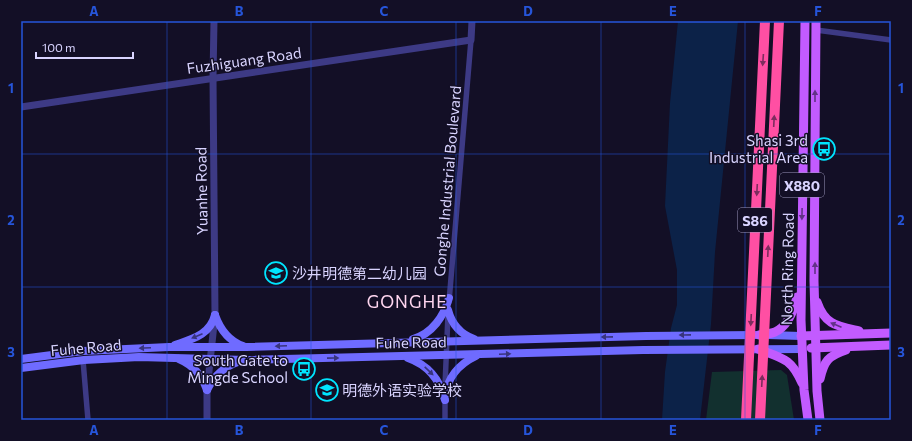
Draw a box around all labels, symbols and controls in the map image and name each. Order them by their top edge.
text: A [89,3,99,19]
text: B [235,3,244,19]
text: C [380,3,389,19]
text: D [523,3,533,19]
text: E [669,3,677,19]
text: F [814,3,822,19]
scale bar [36,34,133,60]
text: 100 m [42,40,76,54]
street label: Fuzhiguang Road [185,43,303,77]
one-way arrow [760,54,767,66]
text: 1 [8,80,14,96]
text: 1 [898,80,904,96]
street label: Gonghe Industrial Boulevard [430,85,464,277]
one-way arrow [812,89,818,102]
one-way arrow [770,115,777,127]
place label: Shasi 3rd Industrial Area [709,131,808,166]
bus stop icon: Shasi 3rd Industrial Area [811,136,837,162]
street label: Yuanhe Road [191,147,211,235]
road number: X880 [780,173,824,197]
one-way arrow [754,184,760,197]
road number: S86 [738,208,772,232]
one-way arrow [799,208,805,221]
text: 2 [7,212,15,228]
text: 2 [897,212,905,228]
street label: North Ring Road [777,213,797,325]
one-way arrow [764,245,771,257]
school or university icon: 沙井明德第二幼儿园 [263,260,289,286]
one-way arrow [811,262,818,274]
place label: 沙井明德第二幼儿园 [292,264,427,282]
district label: GONGHE [367,291,447,312]
one-way arrow [748,314,754,327]
one-way arrow [830,321,842,328]
street label: Fuhe Road [375,332,447,352]
one-way arrow [678,332,691,338]
one-way arrow [190,334,202,340]
one-way arrow [600,334,613,340]
street label: Fuhe Road [50,335,122,359]
one-way arrow [275,342,287,349]
text: 3 [7,344,15,360]
text: 3 [897,344,905,360]
one-way arrow [138,345,151,351]
place label: South Gate to Mingde School [187,351,288,386]
one-way arrow [499,351,512,357]
one-way arrow [327,355,340,361]
bus stop icon: South Gate to Mingde School [291,356,317,382]
one-way arrow [424,366,434,376]
one-way arrow [758,375,765,387]
school or university icon: 明德外语实验学校 [314,377,340,403]
place label: 明德外语实验学校 [342,381,462,399]
text: A [89,422,99,438]
text: B [235,422,244,438]
text: C [380,422,389,438]
text: D [523,422,533,438]
text: E [669,422,677,438]
text: F [814,422,822,438]

